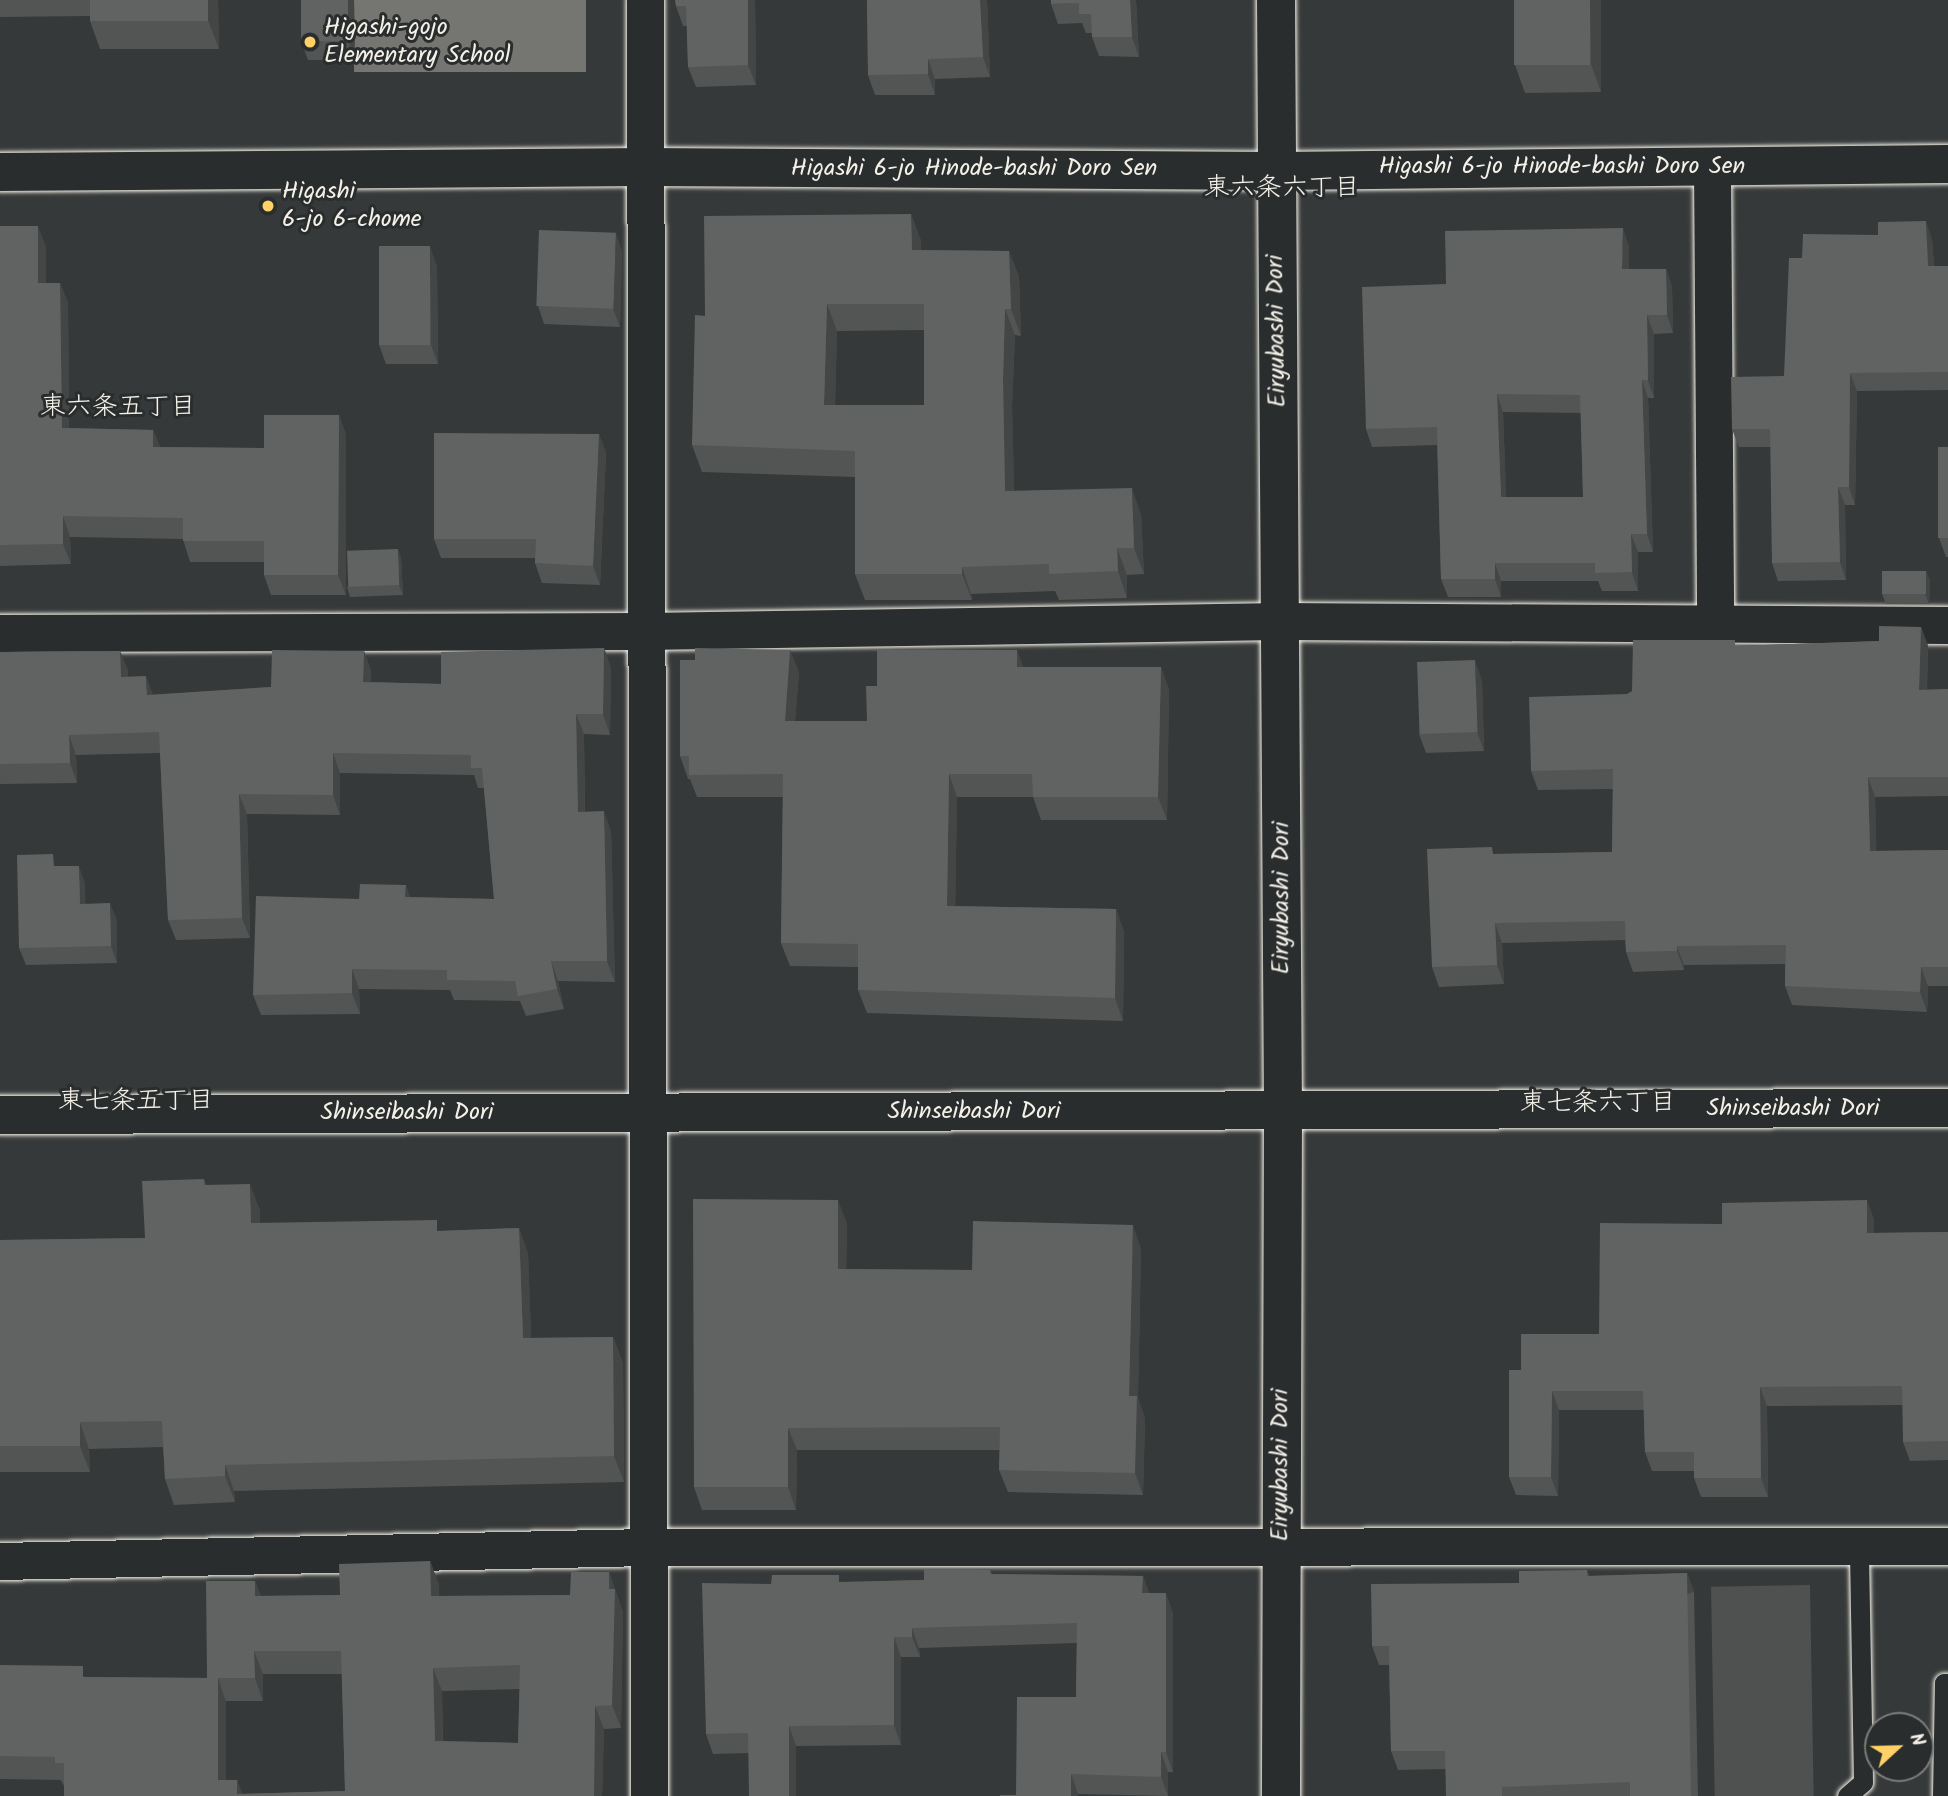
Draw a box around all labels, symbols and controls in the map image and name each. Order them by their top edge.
place label: Higashi-gojo Elementary School [324,14,511,70]
marker: Higashi-gojo Elementary School [302,34,318,50]
street label: Higashi 6-jo Hinode-bashi Doro Sen [1379,153,1745,181]
street label: Higashi 6-jo Hinode-bashi Doro Sen [791,155,1157,183]
district label: 東六条六丁目 [1204,173,1360,205]
place label: Higashi 6-jo 6-chome [282,178,422,234]
marker: Higashi 6-jo 6-chome [260,198,276,214]
street label: Eiryubashi Dori [1261,254,1293,408]
district label: 東六条五丁目 [40,392,196,424]
street label: Eiryubashi Dori [1268,822,1296,974]
district label: 東七条五丁目 [58,1086,214,1118]
district label: 東七条六丁目 [1520,1088,1676,1120]
street label: Shinseibashi Dori [1706,1095,1880,1123]
street label: Shinseibashi Dori [887,1098,1061,1126]
street label: Shinseibashi Dori [320,1099,494,1127]
street label: Eiryubashi Dori [1267,1389,1295,1541]
north arrow [1864,1712,1934,1782]
text: N [1900,1729,1933,1751]

